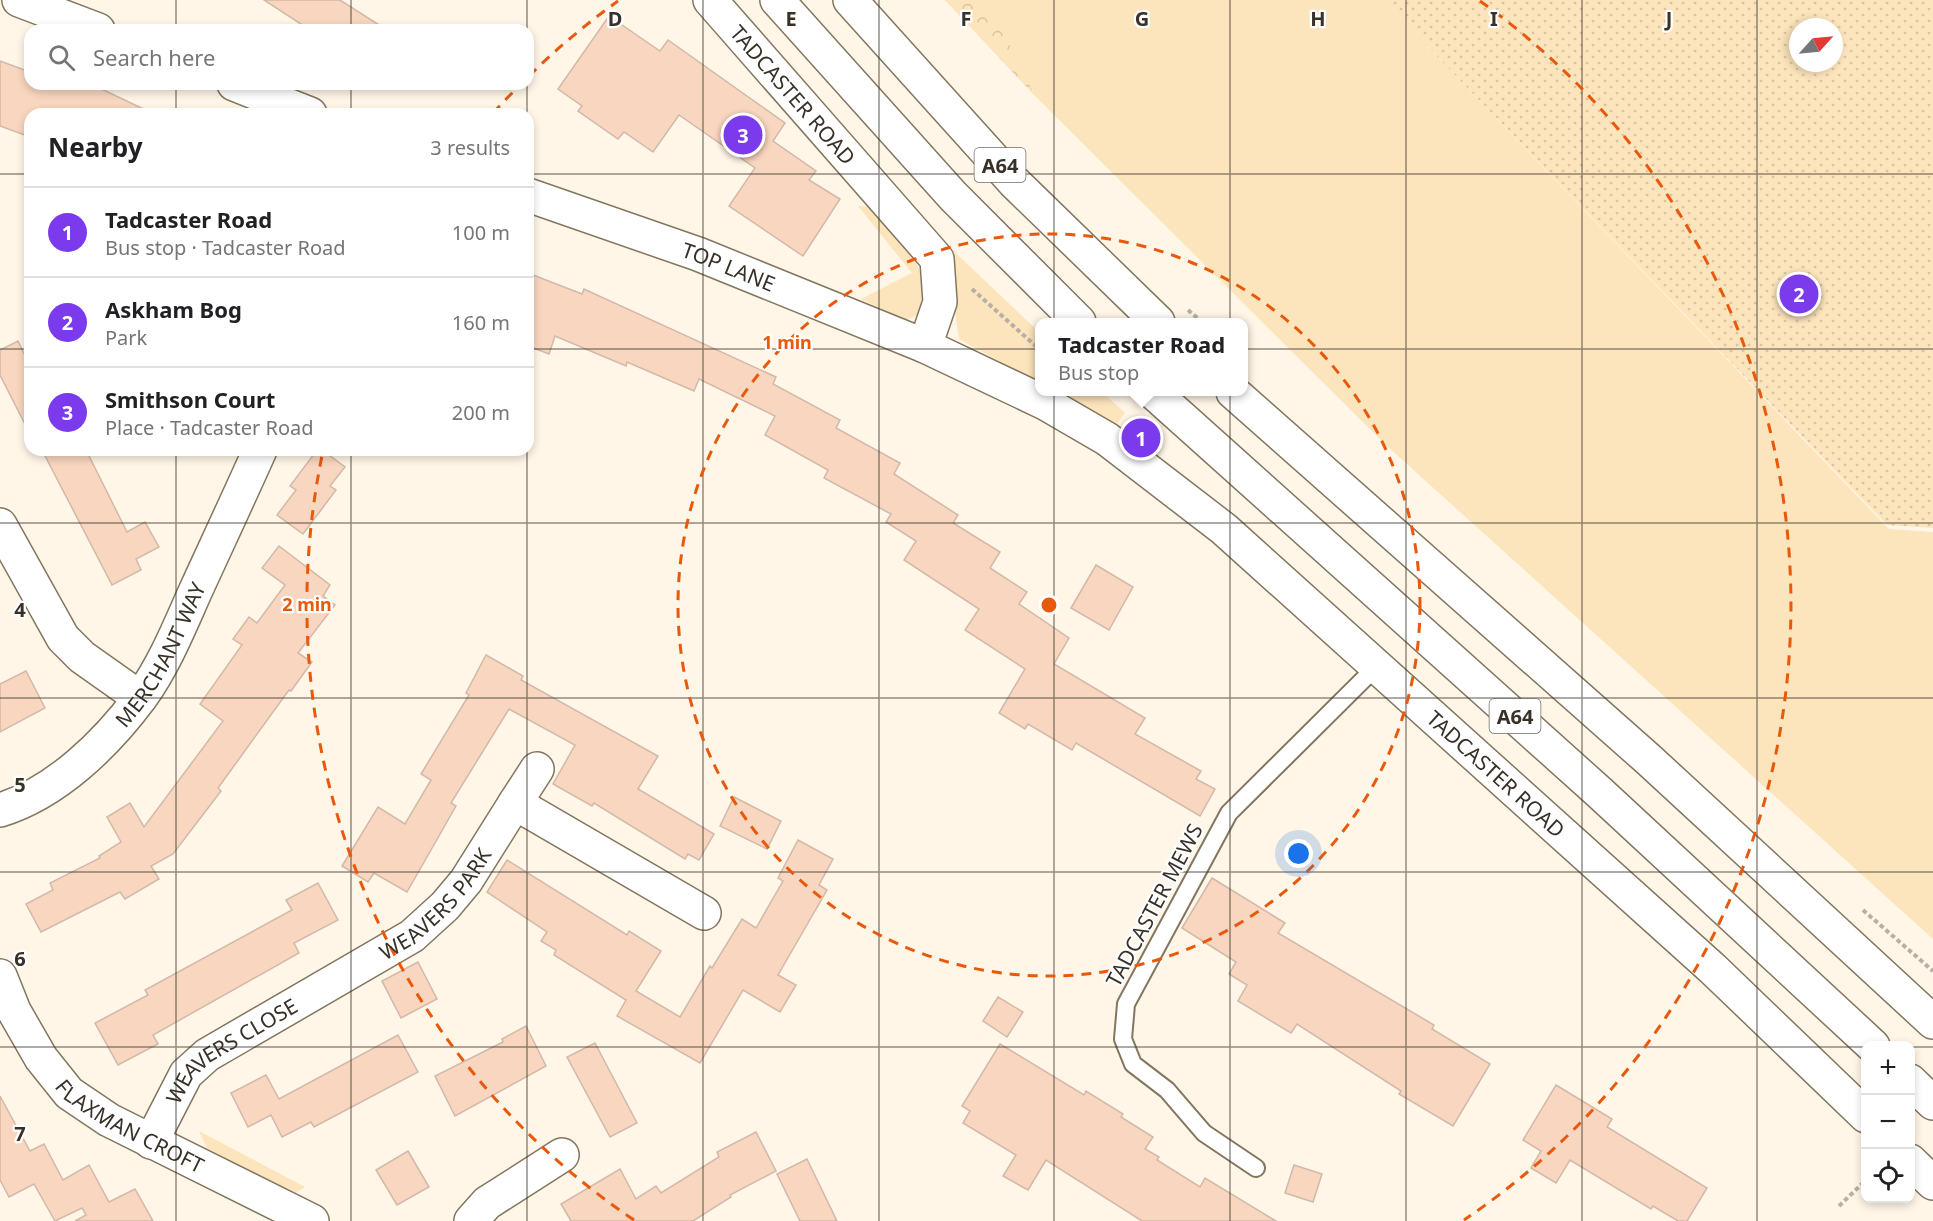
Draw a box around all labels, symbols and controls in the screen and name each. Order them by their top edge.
text: D [608,5,622,32]
text: F [961,5,971,32]
text: G [1135,5,1149,32]
text: H [1310,5,1326,32]
text: I [1490,5,1498,32]
text: J [1664,5,1672,32]
north arrow [1789,18,1843,72]
street label: TADCASTER ROAD [725,20,861,170]
search box [24,24,534,90]
icon: search [45,41,78,74]
text: Search here [93,42,215,72]
pin: 3 [724,112,762,158]
text: Nearby [48,129,143,165]
text: 3 results [430,134,510,161]
road number: A64 [974,148,1026,182]
text: Tadcaster Road [105,204,272,234]
text: 1 [62,219,73,246]
text: 100 m [452,219,510,246]
text: Bus stop · Tadcaster Road [105,234,346,261]
street label: TOP LANE [678,236,779,298]
pin: 2 [1780,272,1818,316]
text: Askham Bog [105,294,242,324]
text: 2 [62,309,73,336]
text: 160 m [452,309,510,336]
popup [1035,318,1248,396]
text: Park [105,324,147,351]
text: Tadcaster Road [1058,329,1225,359]
text: 1 min [762,330,812,354]
text: Bus stop [1058,359,1139,386]
text: Smithson Court [105,384,275,414]
text: 3 [62,399,73,426]
text: 200 m [452,399,510,426]
text: Place · Tadcaster Road [105,414,314,441]
pin: 1 [1122,416,1160,460]
street label: MERCHANT WAY [109,578,212,733]
text: 2 min [282,592,332,616]
centre of rings [1039,595,1059,615]
text: 4 [14,596,26,623]
road number: A64 [1490,699,1540,733]
street label: TADCASTER ROAD [1421,704,1571,843]
text: 5 [14,771,26,798]
street label: TADCASTER MEWS [1099,819,1209,991]
your location [1284,839,1313,868]
street label: WEAVERS PARK [374,843,497,966]
text: 6 [14,945,26,972]
street label: WEAVERS CLOSE [159,992,302,1108]
map controls [1861,1041,1915,1203]
button: + [1861,1041,1915,1095]
street label: FLAXMAN CROFT [49,1073,209,1179]
button: − [1861,1095,1915,1149]
text: 7 [14,1120,26,1147]
button: locate [1861,1149,1915,1203]

